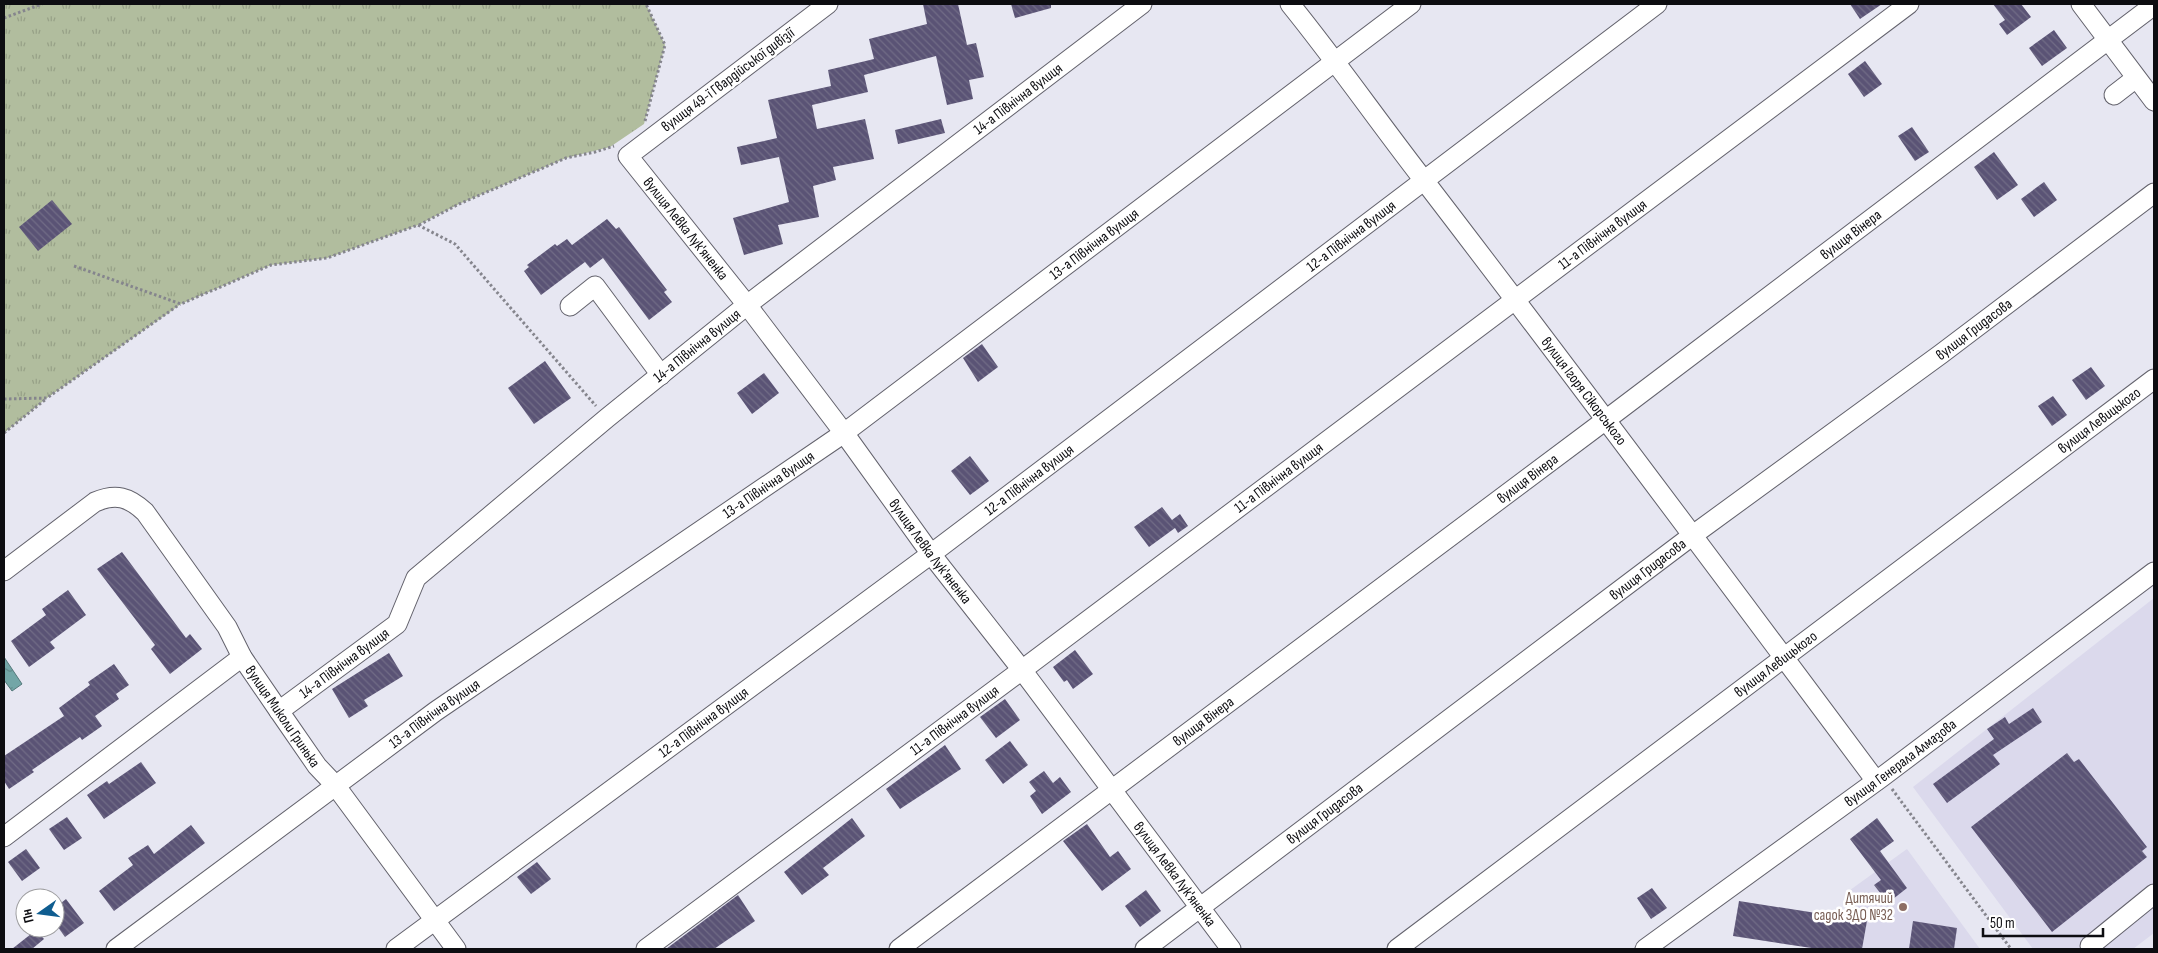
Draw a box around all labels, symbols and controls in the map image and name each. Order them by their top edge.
street label: вулиця 49-ї Гвардійської дивізії [658,23,799,136]
street label: 14-а Північна вулиця [969,58,1066,139]
street label: вулиця Левка Лук'яненка [639,173,733,284]
street label: 11-а Північна вулиця [1554,195,1651,274]
street label: 12-а Північна вулиця [1303,196,1400,276]
street label: 13-а Північна вулиця [1046,204,1143,284]
street label: вулиця Вінера [1816,205,1885,264]
street label: вулиця Гридасова [1932,294,2016,364]
street label: 14-а Північна вулиця [649,304,745,387]
street label: вулиця Ігоря Сікорського [1537,333,1631,449]
street label: вулиця Левицького [2054,383,2144,458]
street label: 11-а Північна вулиця [1230,438,1327,517]
street label: 12-а Північна вулиця [981,440,1078,520]
street label: 13-а Північна вулиця [719,446,818,523]
street label: вулиця Вінера [1493,449,1562,508]
street label: вулиця Левка Лук'яненка [885,495,976,608]
street label: вулиця Гридасова [1606,534,1690,604]
street label: 14-а Північна вулиця [295,623,393,702]
street label: вулиця Левицького [1730,627,1821,701]
street label: вулиця Миколи Гринька [241,662,325,771]
street label: 13-а Північна вулиця [385,674,483,752]
street label: 11-а Північна вулиця [906,681,1003,759]
street label: 12-а Північна вулиця [655,683,752,762]
street label: вулиця Вінера [1169,692,1238,750]
street label: вулиця Генерала Алмазова [1840,715,1960,811]
street label: вулиця Гридасова [1282,778,1367,848]
street label: вулиця Левка Лук'яненка [1129,818,1221,931]
north arrow [15,888,65,938]
place label: Дитячий садок ЗДО №32 [1814,889,1893,925]
marker: Дитячий садок ЗДО №32 [1897,901,1909,913]
scale bar [1983,906,2103,938]
text: Пн [18,907,38,925]
text: 50 m [1990,914,2015,933]

